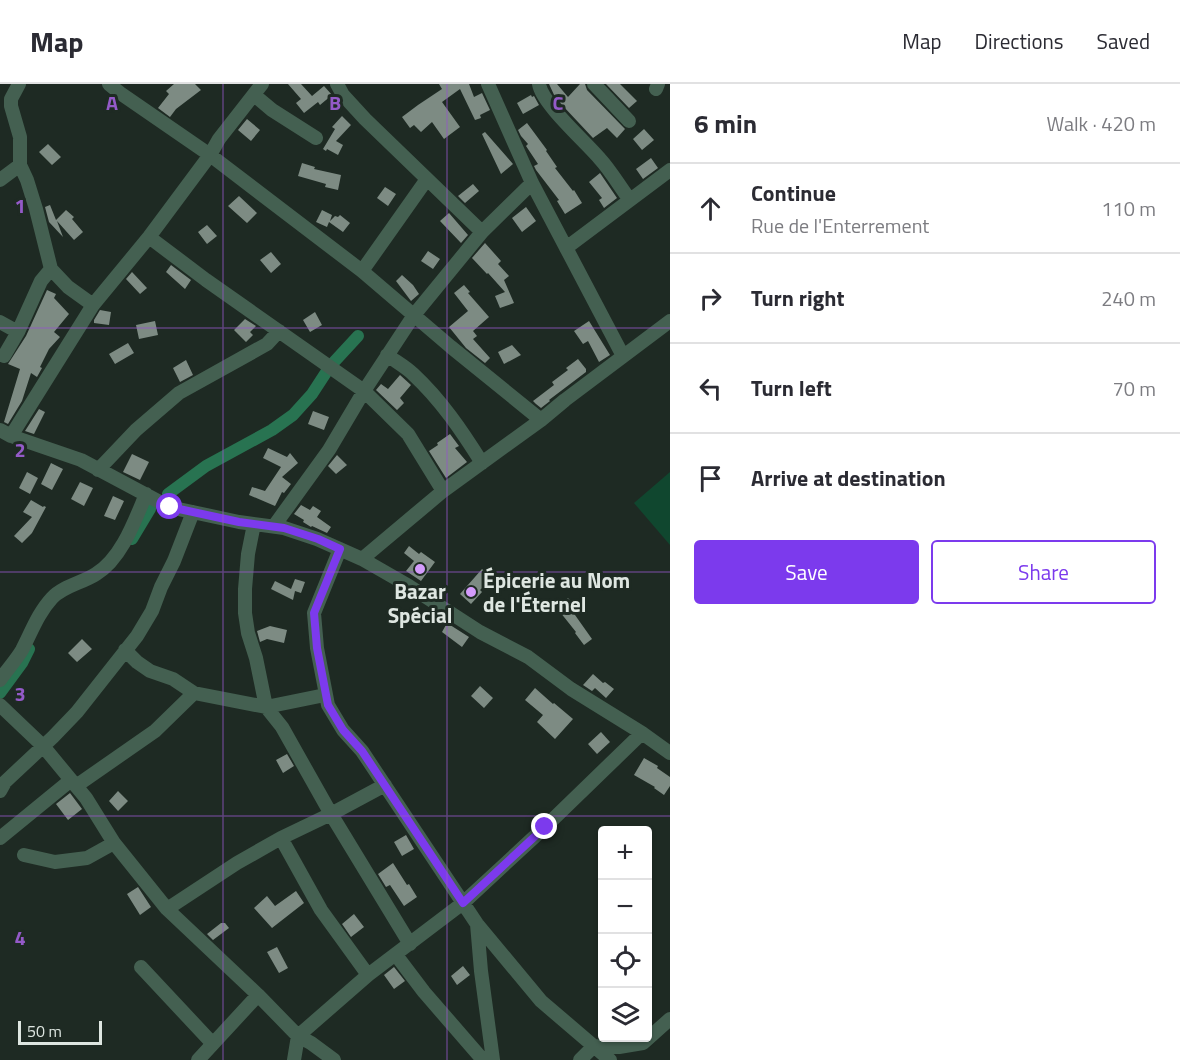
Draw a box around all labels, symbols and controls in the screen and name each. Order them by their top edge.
text: Map [30,20,84,63]
text: Map [902,25,942,57]
text: Directions [975,25,1064,57]
text: Saved [1097,25,1150,57]
text: A [106,87,118,118]
text: B [329,87,341,118]
text: C [553,87,564,118]
text: 6 min [694,104,757,143]
text: Walk · 420 m [1047,108,1156,139]
text: Continue [751,176,836,210]
text: 1 [14,190,26,221]
icon: ahead [694,192,727,225]
text: 110 m [1101,193,1156,224]
text: Rue de l'Enterrement [751,210,929,241]
text: Turn right [751,281,845,315]
icon: right [694,282,727,315]
text: 240 m [1101,283,1156,314]
text: Turn left [751,371,832,405]
icon: left [694,372,727,405]
text: 70 m [1112,373,1156,404]
text: 2 [14,434,26,465]
text: Arrive at destination [751,461,946,495]
icon: arrive [694,462,727,495]
route start [156,493,182,519]
button: Save [694,540,919,604]
button: Share [931,540,1156,604]
marker: Bazar Spécial [413,562,427,576]
place label: Épicerie au Nom de l'Éternel [483,564,630,620]
place label: Bazar Spécial [388,575,452,631]
marker: Épicerie au Nom de l'Éternel [464,585,478,599]
text: 3 [14,678,26,709]
route end [531,813,557,839]
map controls [598,826,652,1042]
button: + [598,826,652,880]
button: − [598,880,652,934]
text: 4 [14,922,26,953]
button: locate [598,934,652,988]
button: layers [598,988,652,1042]
scale bar [18,1018,102,1046]
text: 50 m [27,1019,62,1043]

